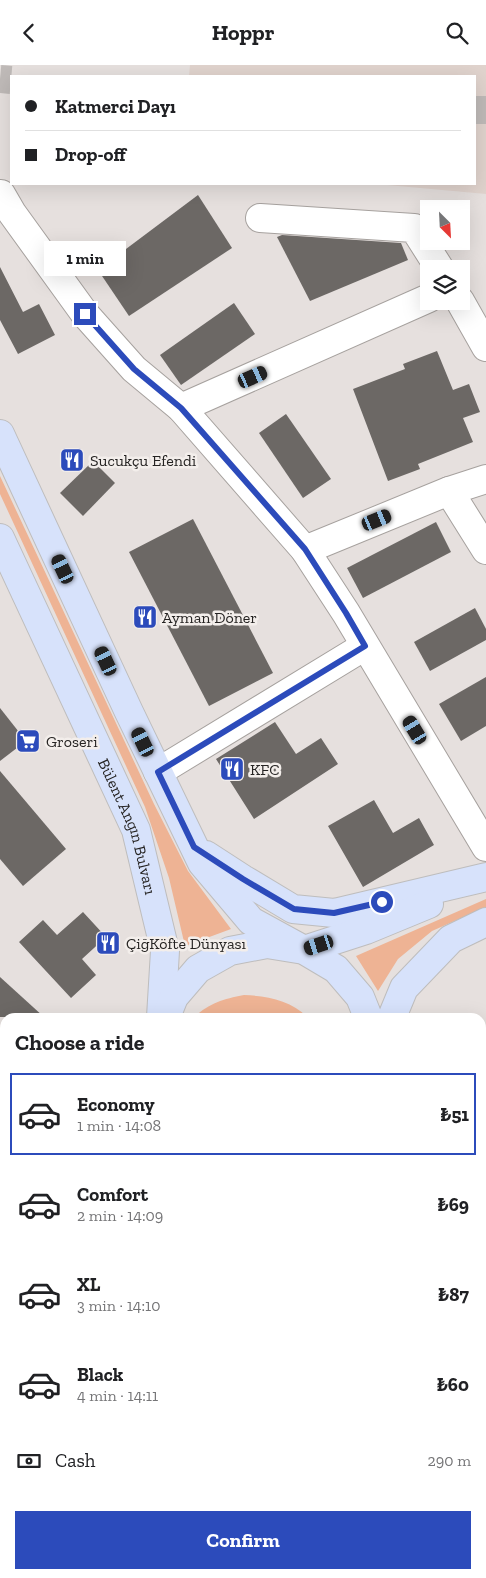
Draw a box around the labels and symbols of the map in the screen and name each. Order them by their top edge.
north arrow [420,200,470,250]
callout: 1 min [44,241,126,277]
route end [74,303,96,325]
car [236,364,269,390]
restaurant icon: Sucukçu Efendi [59,447,85,473]
place label: Sucukçu Efendi [90,451,197,470]
car [360,507,393,533]
car [49,552,76,586]
restaurant icon: Ayman Döner [132,604,158,630]
place label: Ayman Döner [162,608,257,627]
car [92,644,119,678]
car [400,713,429,747]
car [129,725,156,759]
supermarket icon: Groseri [15,728,41,754]
place label: Groseri [46,732,98,751]
street label: Bülent Angın Bulvarı [94,755,161,897]
restaurant icon: KFC [219,756,245,782]
place label: KFC [250,760,280,779]
route start [371,891,393,913]
restaurant icon: ÇiğKöfte Dünyası [95,930,121,956]
car [302,933,335,957]
place label: ÇiğKöfte Dünyası [126,934,247,953]

